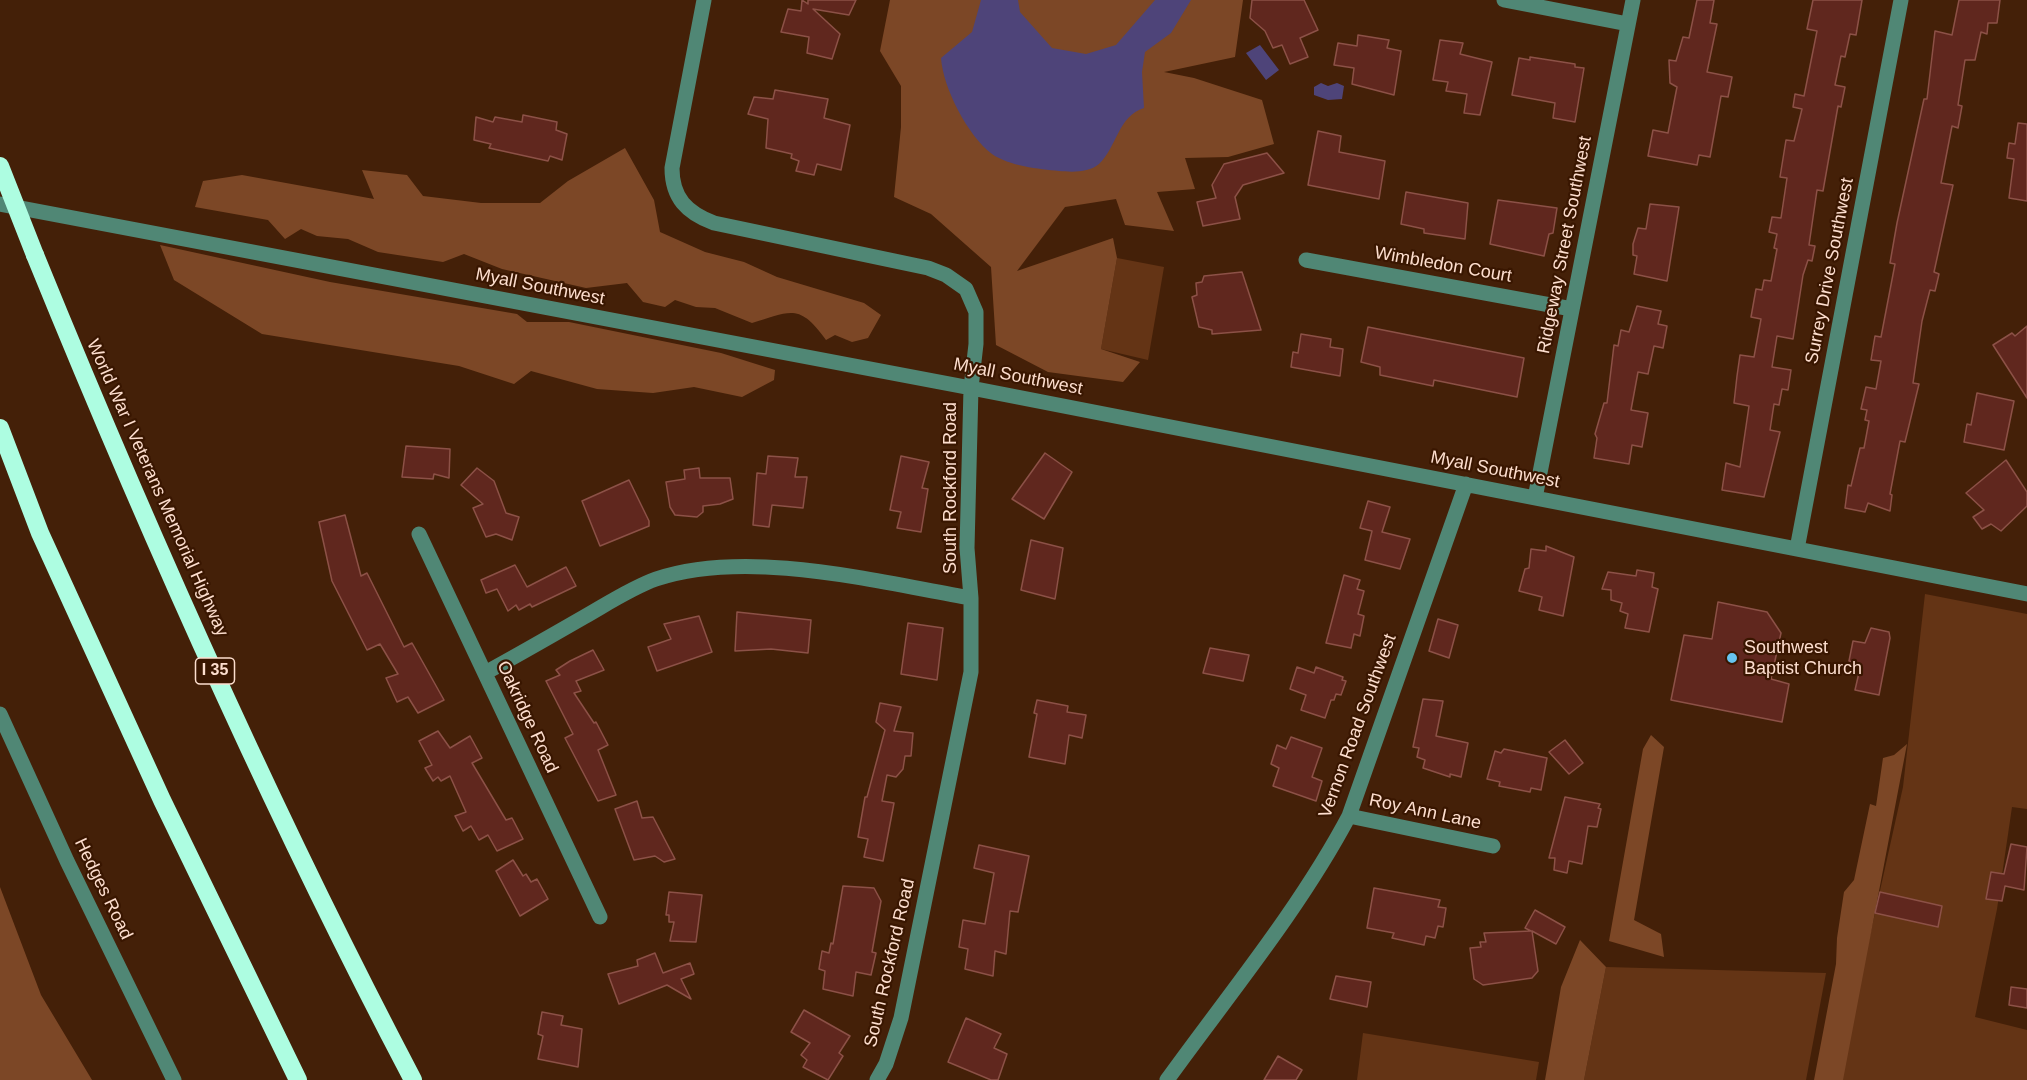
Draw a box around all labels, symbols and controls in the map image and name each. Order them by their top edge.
street label: Ridgeway Street Southwest [1533,134,1597,356]
street label: Surrey Drive Southwest [1801,176,1859,366]
street label: Wimbledon Court [1373,242,1513,288]
street label: Myall Southwest [474,264,606,310]
street label: World War I Veterans Memorial Highway [81,336,233,640]
street label: Myall Southwest [952,354,1084,400]
street label: South Rockford Road [940,402,962,574]
street label: Myall Southwest [1429,447,1561,493]
street label: Vernon Road Southwest [1315,631,1401,821]
place label: Southwest Baptist Church [1744,637,1862,680]
marker: Southwest Baptist Church [1725,651,1739,665]
road number: I 35 [196,658,234,684]
street label: Oakridge Road [492,658,562,776]
street label: Roy Ann Lane [1367,790,1483,834]
street label: Hedges Road [69,835,137,943]
street label: South Rockford Road [860,877,920,1049]

